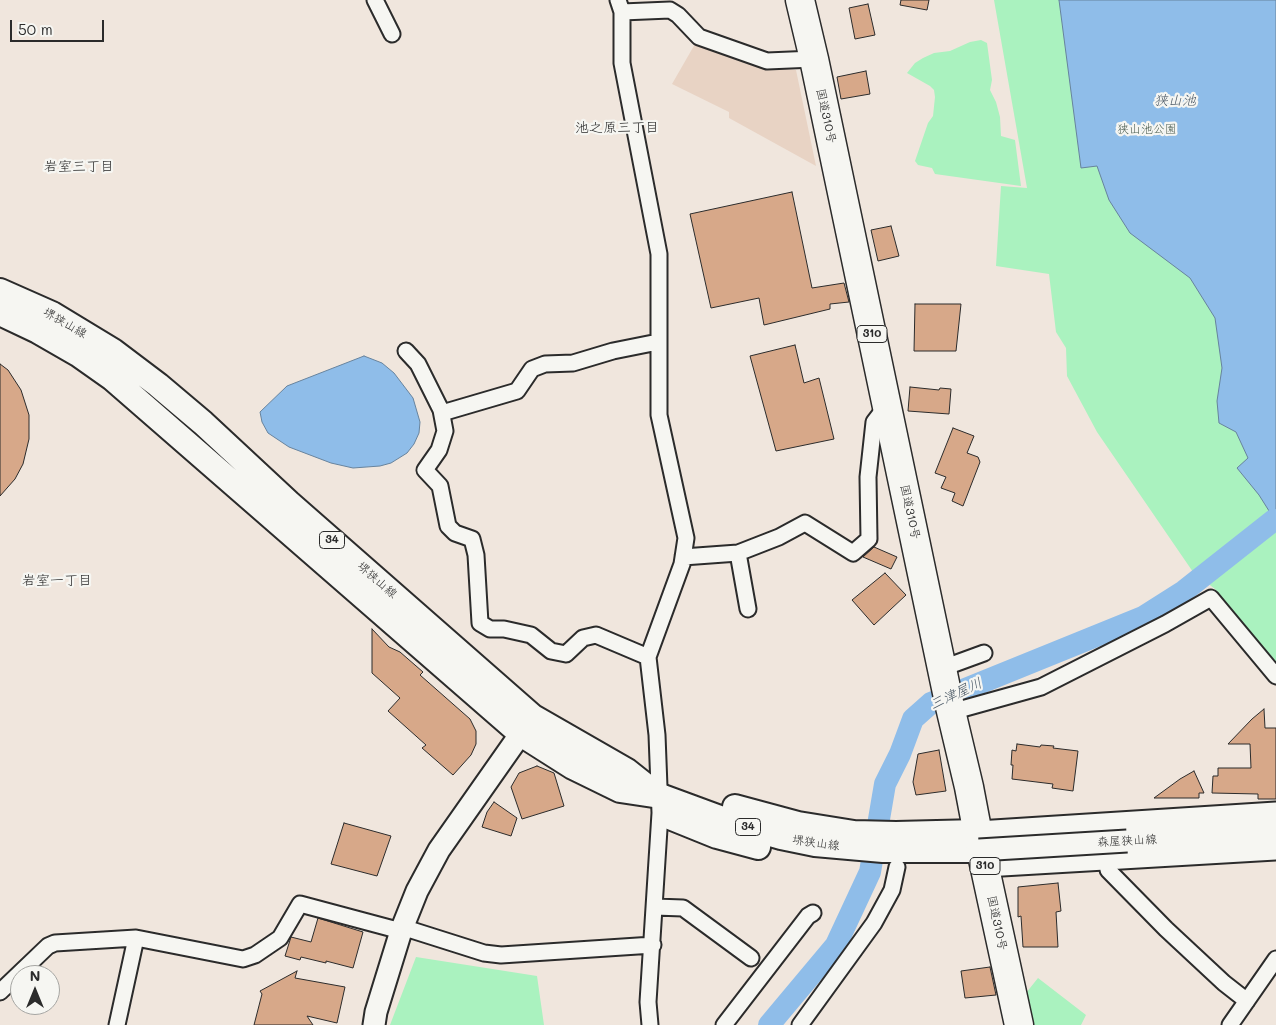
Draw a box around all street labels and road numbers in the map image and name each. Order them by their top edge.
street label: 国道310号 [813,87,839,145]
street label: 堺狭山線 [41,305,89,341]
road number: 310 [857,326,887,342]
street label: 国道310号 [897,483,923,541]
road number: 34 [320,532,344,548]
street label: 堺狭山線 [354,559,400,601]
road number: 34 [736,819,760,836]
street label: 森屋狭山線 [1097,832,1157,850]
street label: 堺狭山線 [791,833,841,853]
road number: 310 [970,858,1000,874]
street label: 国道310号 [984,894,1010,952]

